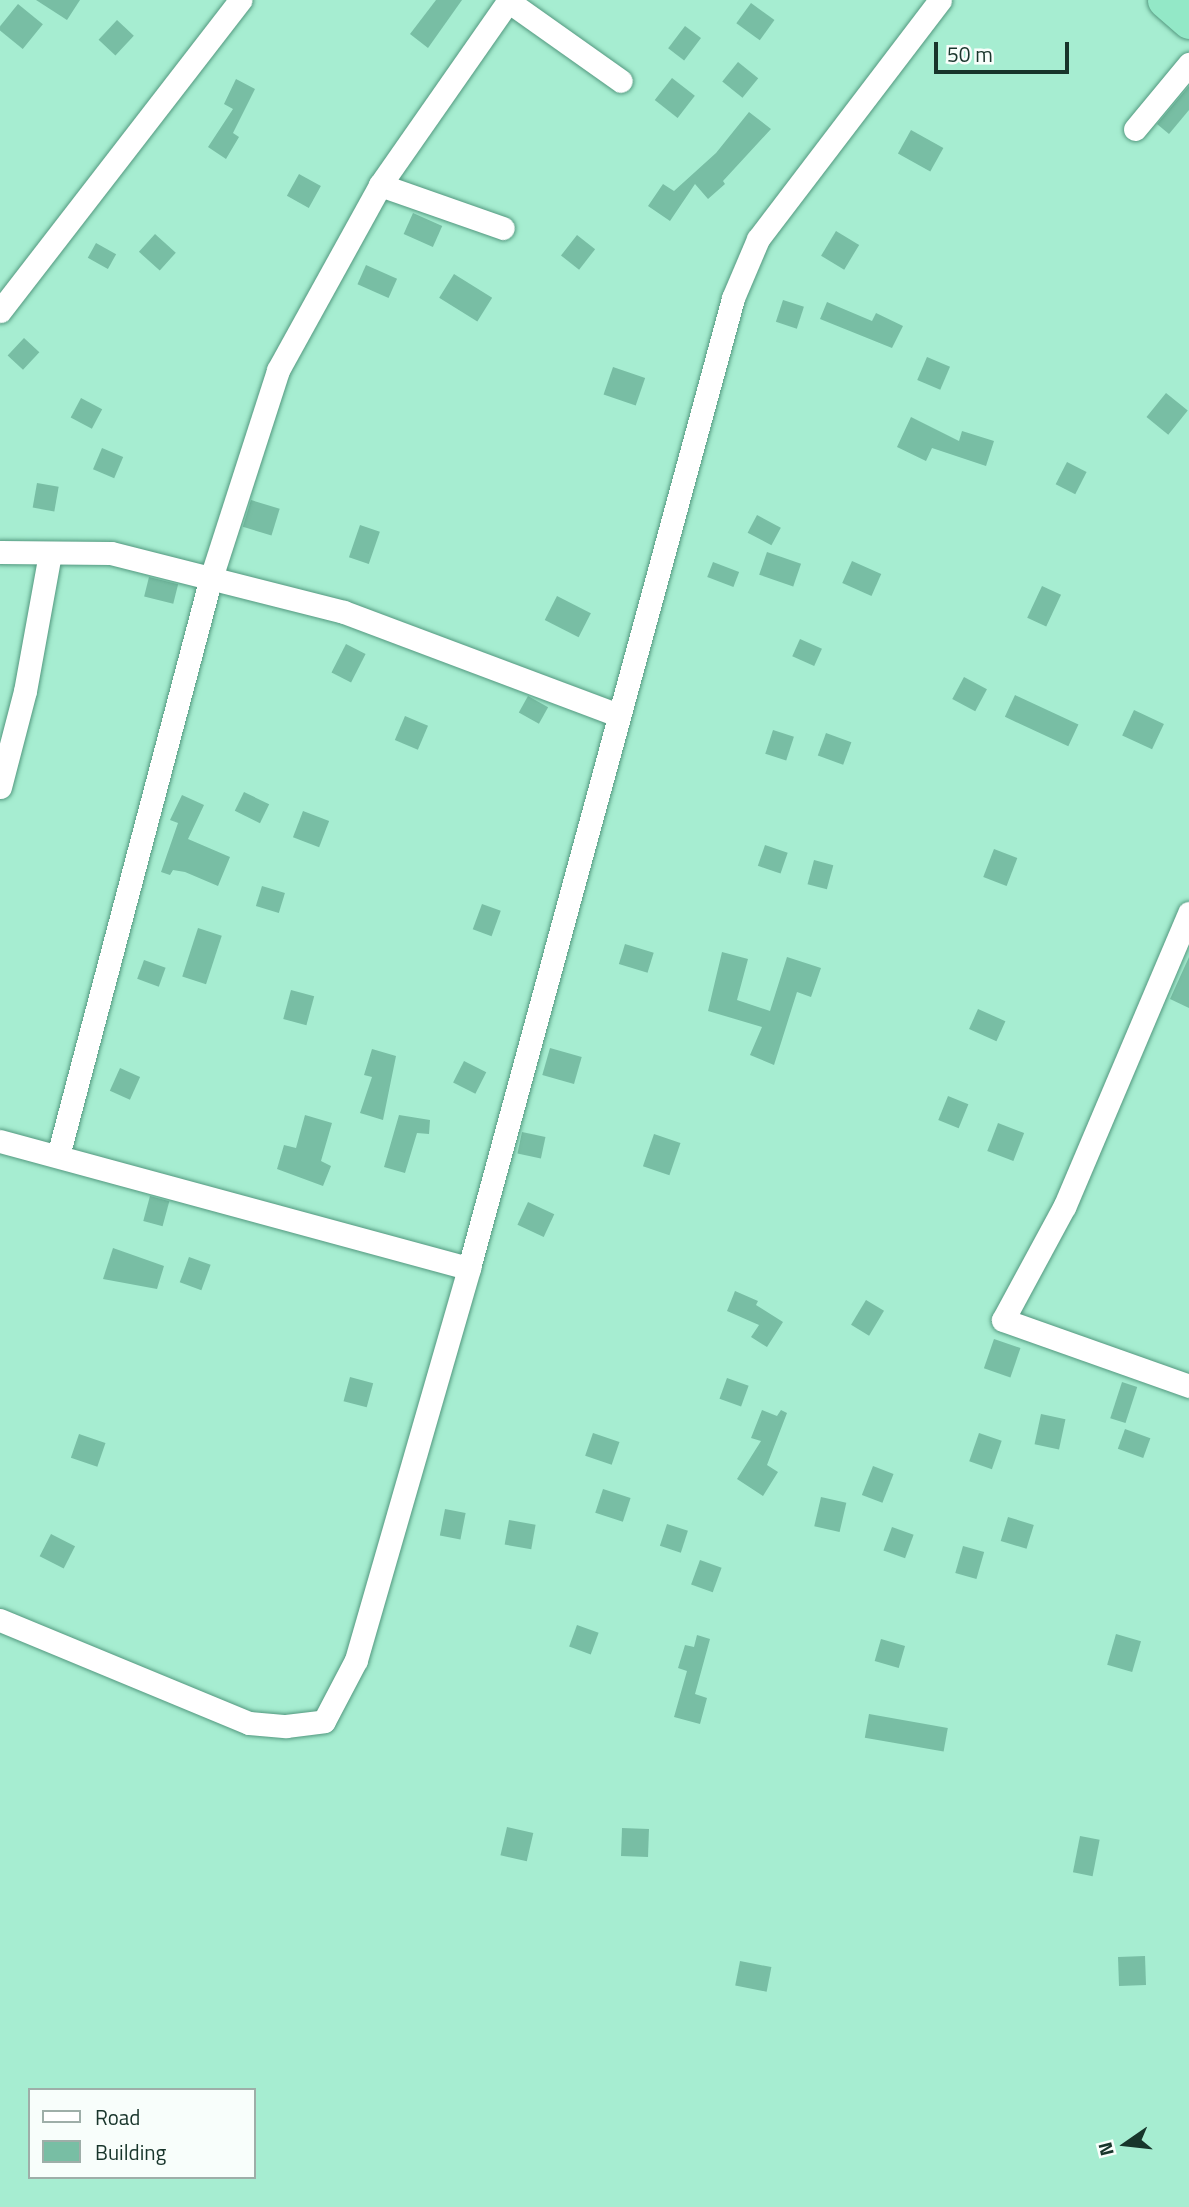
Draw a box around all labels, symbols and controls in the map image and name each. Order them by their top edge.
scale bar [937,28,1072,72]
text: 50 m [947,38,993,70]
legend [28,2088,256,2179]
text: Road [95,2101,140,2133]
north arrow [1091,2109,1161,2179]
text: Building [95,2136,166,2168]
text: N [1089,2139,1121,2159]

